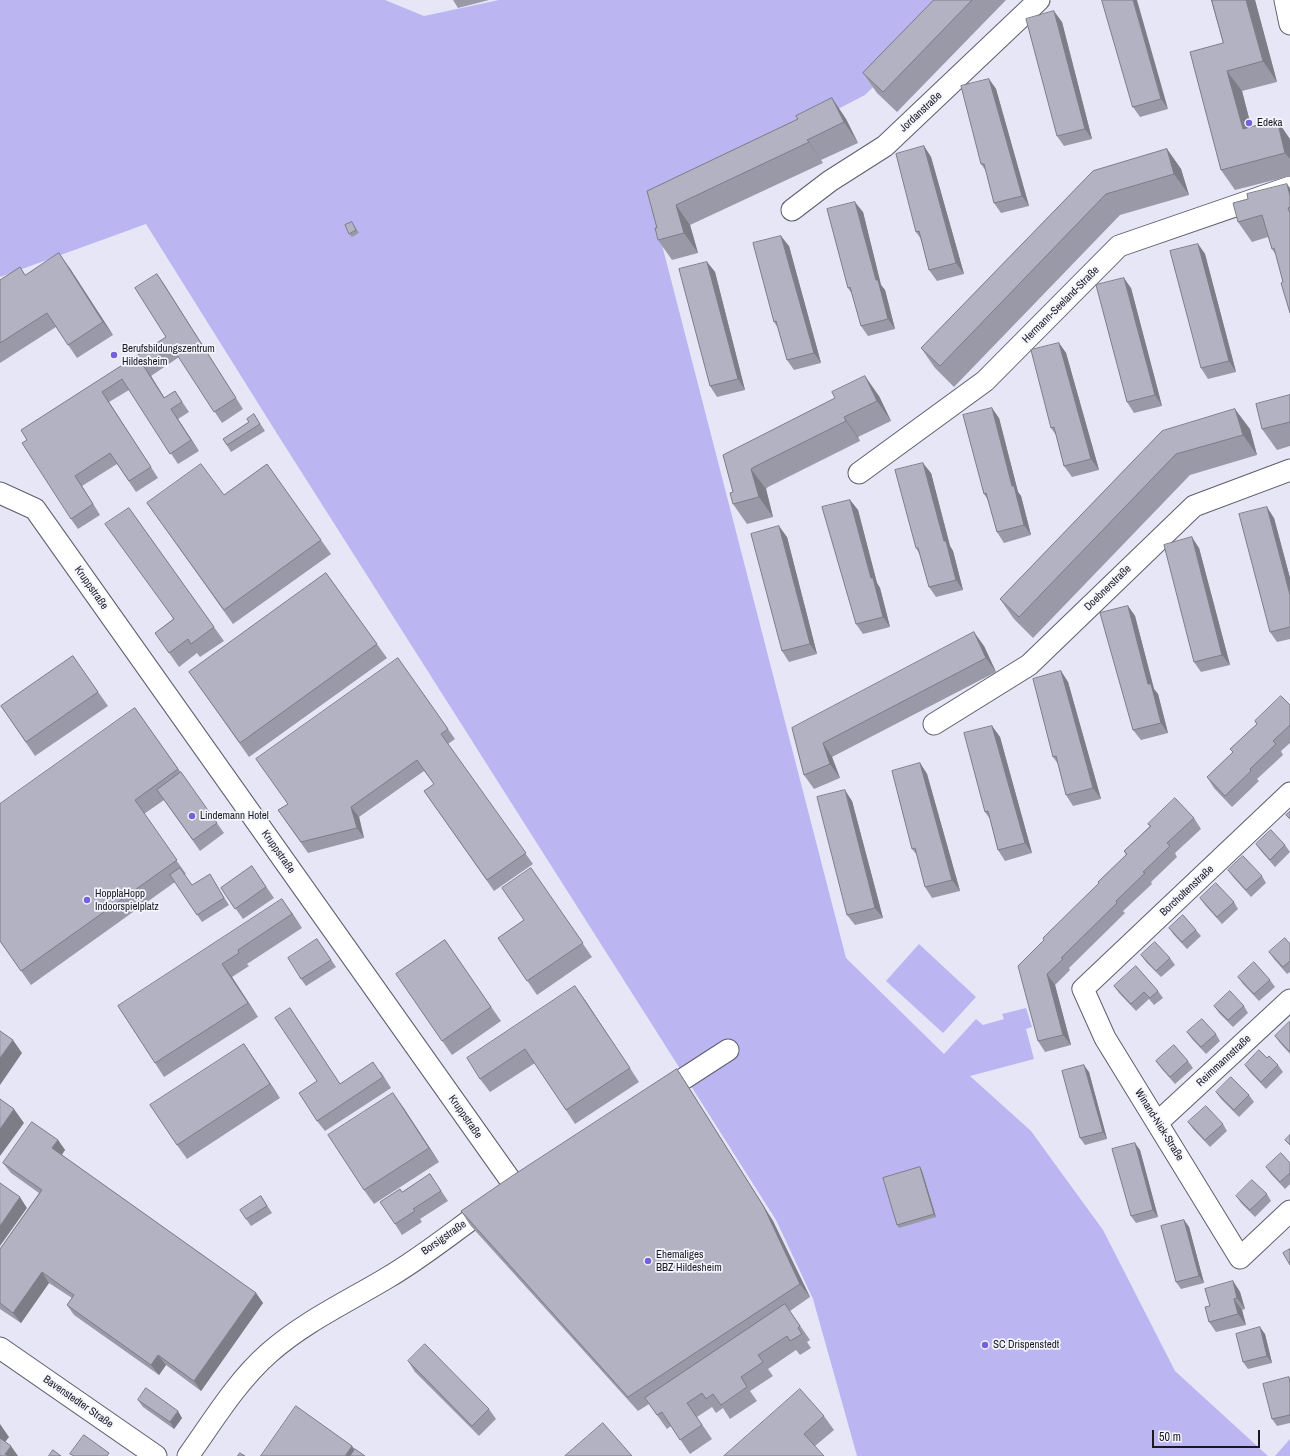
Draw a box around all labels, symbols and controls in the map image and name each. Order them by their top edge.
street label: Jordanstraße [897,89,945,135]
place label: Edeka [1257,116,1283,130]
marker: Edeka [1244,118,1254,128]
street label: Hermann-Seeland-Straße [1020,264,1102,346]
place label: Berufsbildungszentrum Hildesheim [122,342,215,368]
marker: Berufsbildungszentrum Hildesheim [109,350,119,360]
street label: Doebnerstraße [1082,562,1134,614]
street label: Kruppstraße [71,564,111,612]
place label: Lindemann Hotel [200,809,269,823]
marker: Lindemann Hotel [187,811,197,821]
street label: Kruppstraße [258,828,298,876]
street label: Borcholtenstraße [1157,863,1217,919]
place label: HopplaHopp Indoorspielplatz [95,887,159,913]
marker: HopplaHopp Indoorspielplatz [82,895,92,905]
street label: Reimmannstraße [1194,1032,1254,1090]
street label: Winand-Nick-Straße [1132,1087,1186,1163]
street label: Kruppstraße [445,1093,485,1141]
street label: Borsigstraße [419,1218,469,1258]
place label: Ehemaliges BBZ Hildesheim [656,1248,722,1274]
marker: Ehemaliges BBZ Hildesheim [643,1256,653,1266]
place label: SC Drispenstedt [993,1338,1059,1352]
marker: SC Drispenstedt [980,1340,990,1350]
street label: Bavenstedter Straße [40,1373,116,1431]
scale bar [1154,1422,1262,1448]
text: 50 m [1159,1429,1181,1445]

